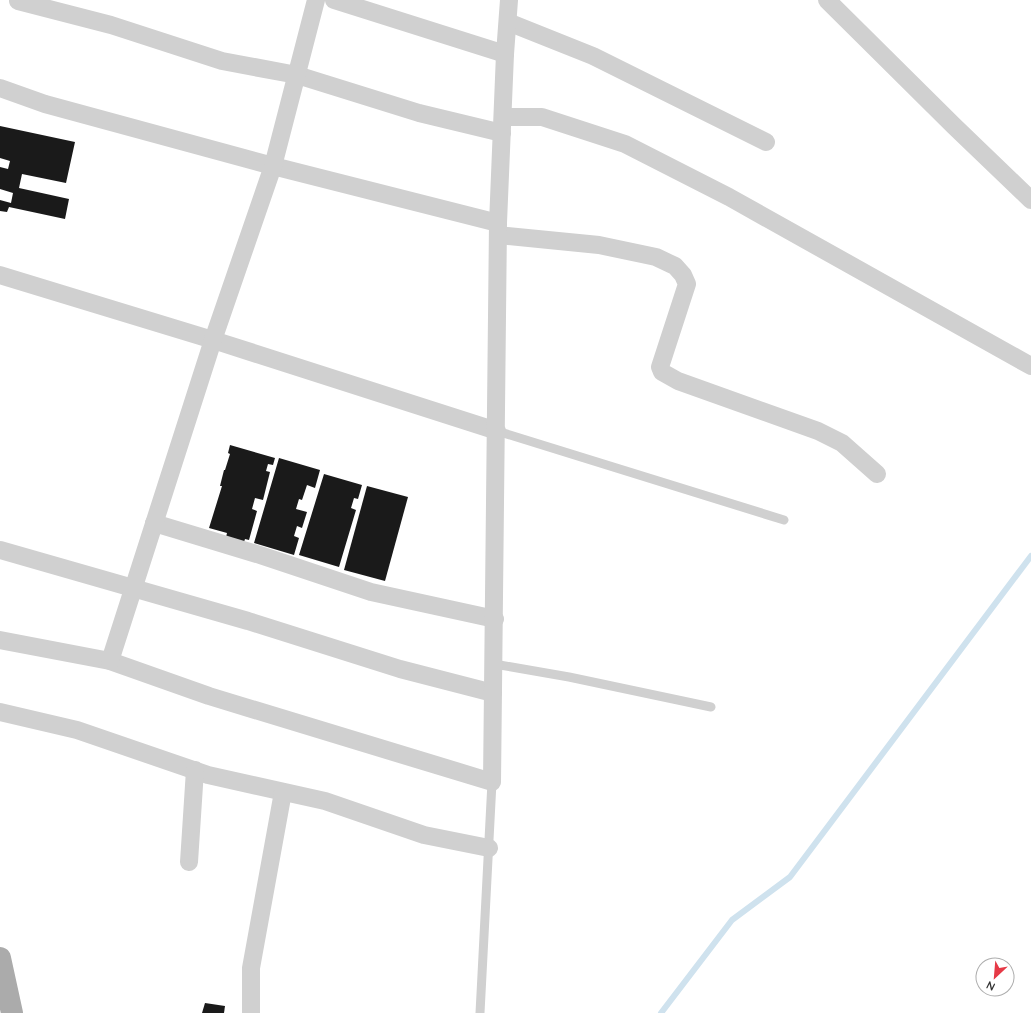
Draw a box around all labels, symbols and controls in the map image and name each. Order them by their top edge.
north arrow [975,957,1015,997]
text: N [984,978,997,994]

